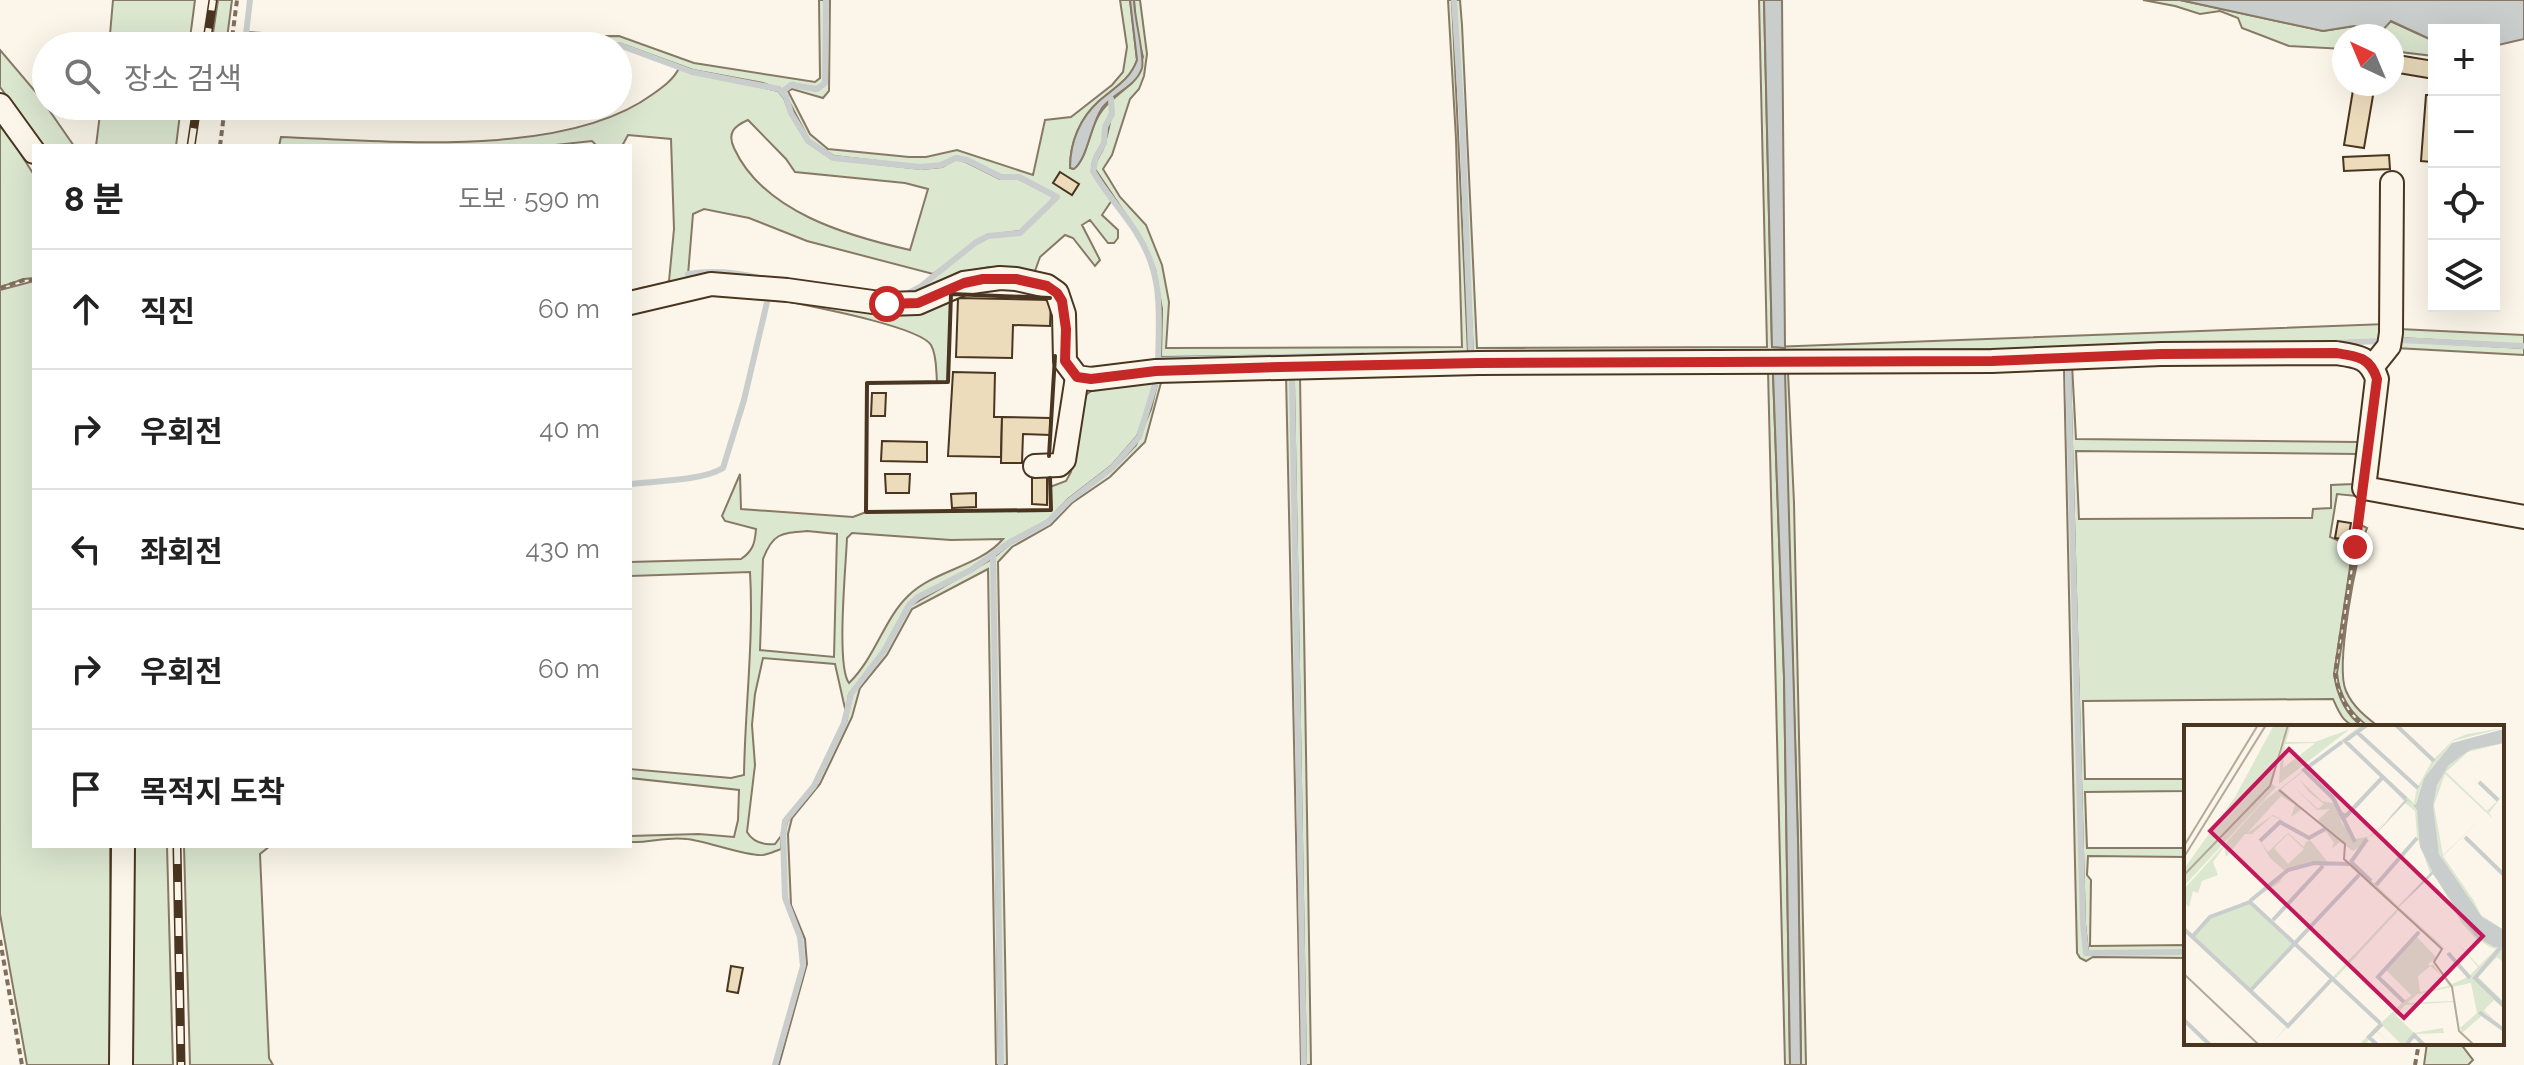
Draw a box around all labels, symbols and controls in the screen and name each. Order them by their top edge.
north arrow [2332,24,2404,96]
map controls [2428,24,2500,312]
button: + [2428,24,2500,96]
search box [32,32,632,120]
icon: search [60,54,104,98]
text: 장소 검색 [124,61,242,96]
button: − [2428,96,2500,168]
button: locate [2428,168,2500,240]
text: 8 분 [64,179,124,219]
text: 도보 · 590 m [458,184,600,214]
button: layers [2428,240,2500,312]
route start [869,286,905,322]
icon: ahead [64,287,108,331]
text: 직진 [140,294,195,329]
text: 60 m [538,294,600,324]
icon: right [64,407,108,451]
text: 우회전 [140,414,223,449]
text: 40 m [539,414,600,444]
icon: left [64,527,108,571]
route end [2337,529,2373,565]
text: 좌회전 [140,534,223,569]
text: 430 m [525,534,600,564]
icon: right [64,647,108,691]
text: 우회전 [140,654,223,689]
text: 60 m [538,654,600,684]
inset map [2184,725,2504,1045]
icon: arrive [64,767,108,811]
text: 목적지 도착 [140,774,285,809]

